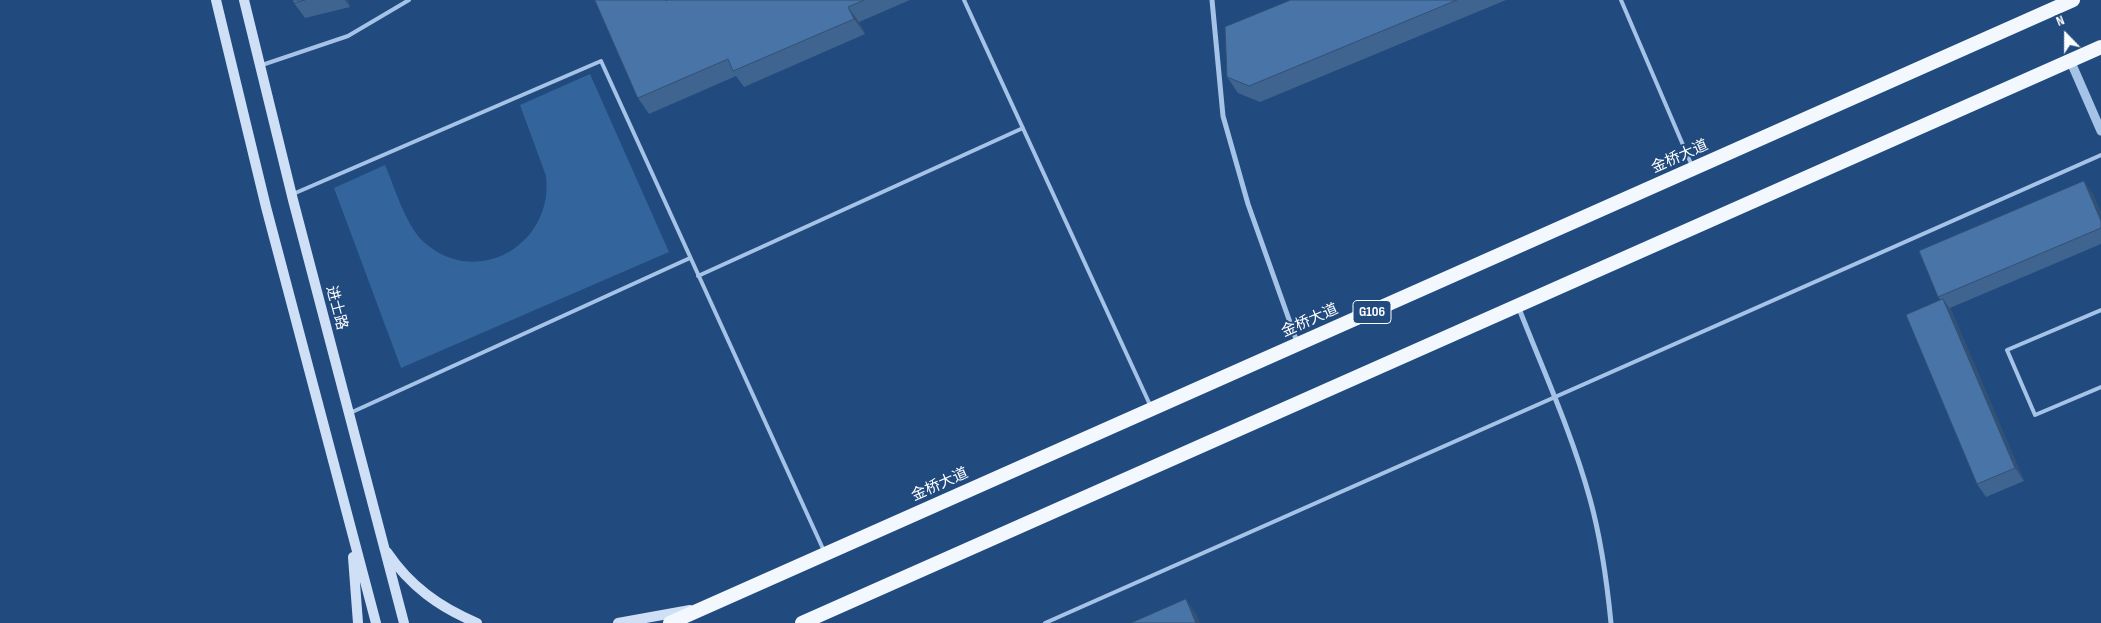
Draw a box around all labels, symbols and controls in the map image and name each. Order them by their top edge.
north arrow [2041,10,2091,60]
text: N [2054,11,2067,30]
street label: 金桥大道 [1649,137,1711,177]
street label: 进士路 [321,284,351,332]
road number: G106 [1353,300,1391,324]
street label: 金桥大道 [1279,301,1341,341]
street label: 金桥大道 [909,465,971,505]

